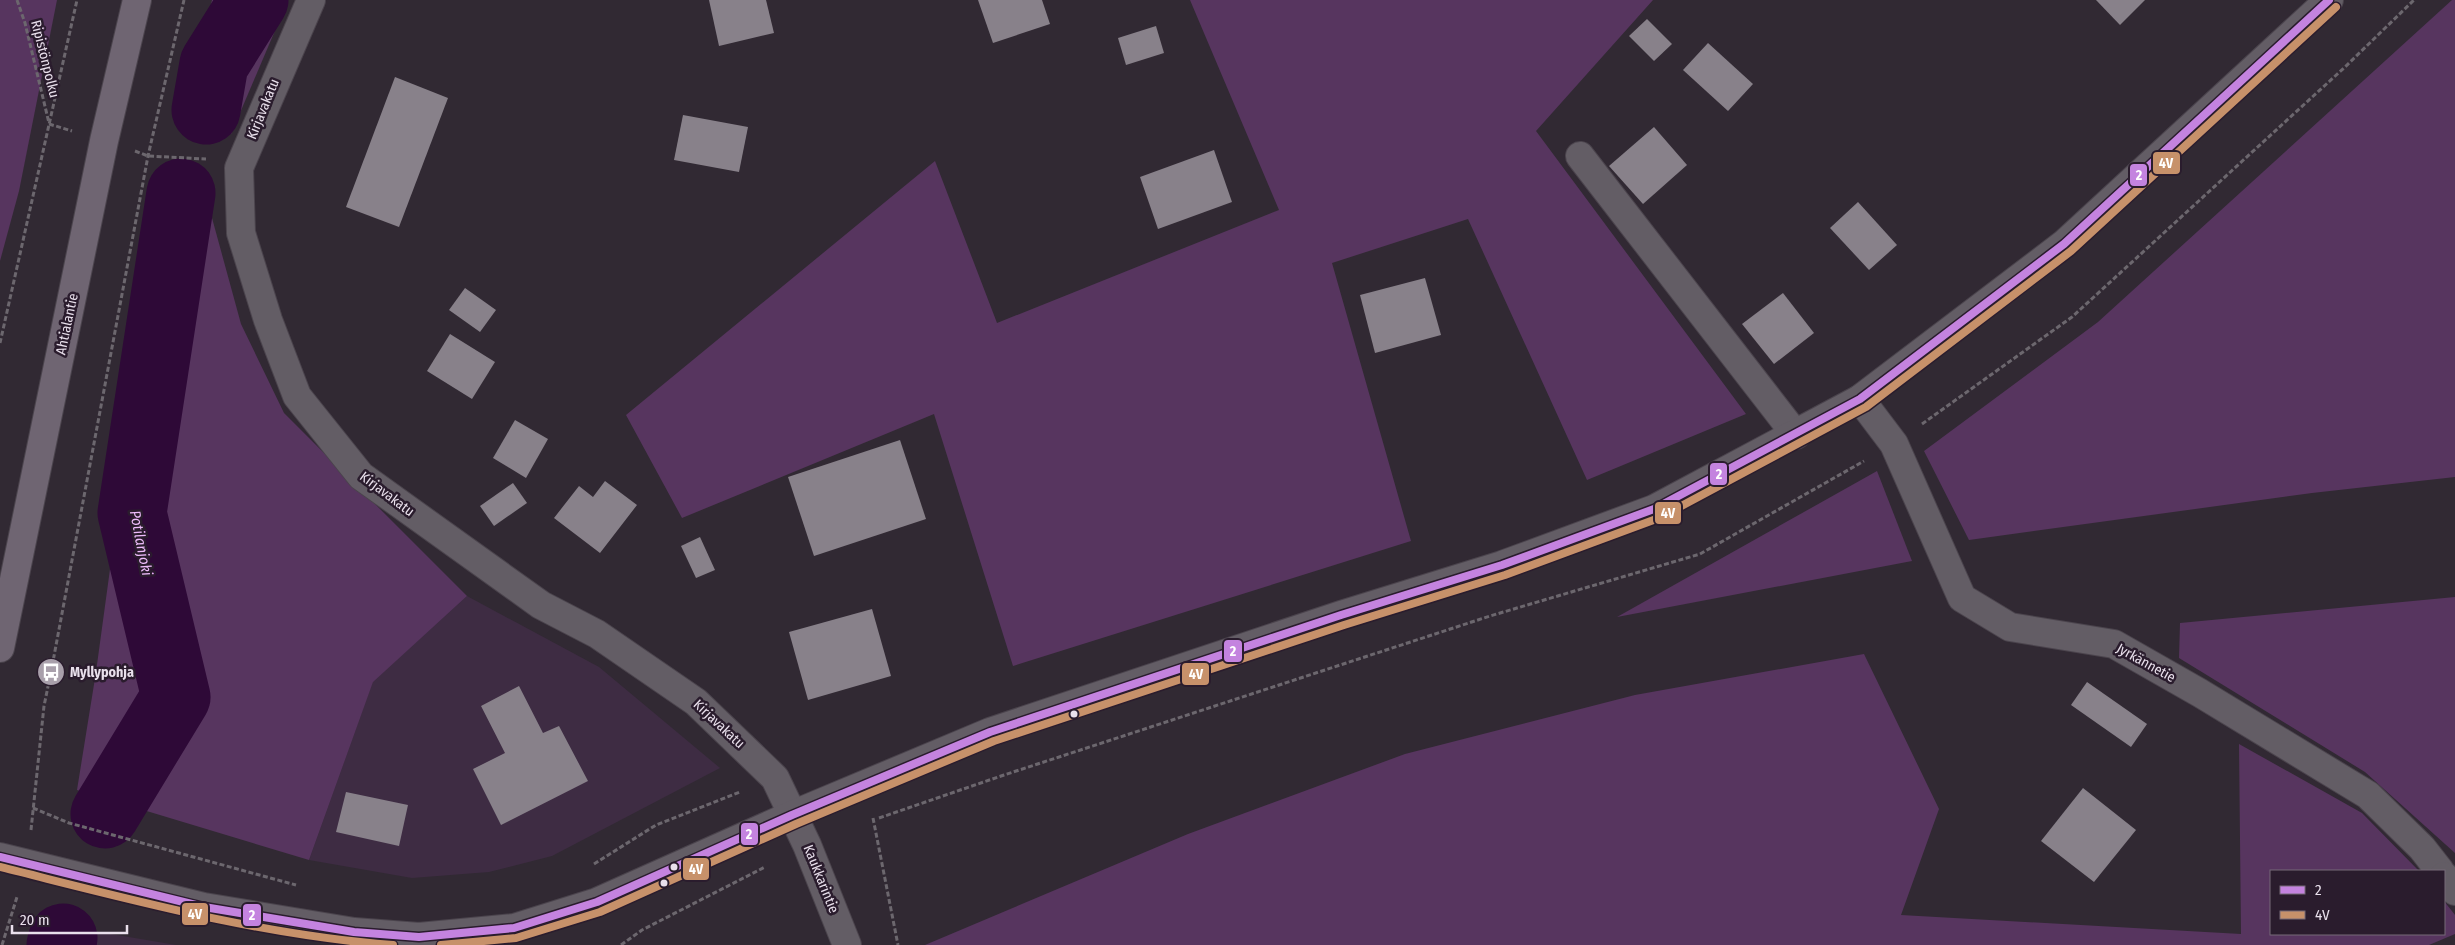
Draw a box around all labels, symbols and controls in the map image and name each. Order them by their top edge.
street label: Ripistönpolku [27,18,63,100]
street label: Kirjavakatu [243,76,283,142]
line badge: 4V [2152,151,2181,175]
text: 4V [2159,155,2174,172]
line badge: 2 [2129,163,2148,187]
text: 2 [2135,167,2143,184]
street label: Ahtialantie [52,292,82,356]
line badge: 2 [1709,462,1728,486]
text: 2 [1715,466,1723,483]
street label: Kirjavakatu [356,468,418,520]
line badge: 4V [1654,501,1682,525]
text: 4V [1661,505,1676,522]
water label: Potilanjoki [126,509,156,577]
line badge: 2 [1223,639,1243,663]
street label: Jyrkännetie [2114,640,2179,686]
text: 2 [1229,643,1237,660]
bus stop icon: Myllypohja [36,657,66,687]
line badge: 4V [1181,662,1210,686]
place label: Myllypohja [70,664,134,681]
text: 4V [1189,666,1204,683]
street label: Kirjavakatu [690,696,748,752]
unlabelled marker [1069,709,1079,719]
line badge: 2 [740,822,759,846]
text: 2 [745,826,753,843]
street label: Kaukkarintie [800,842,842,916]
line badge: 4V [682,857,710,881]
text: 4V [689,861,704,878]
unlabelled marker [669,862,679,872]
legend [2270,870,2445,935]
unlabelled marker [659,878,669,888]
text: 2 [2315,881,2322,899]
scale bar [12,902,128,934]
line badge: 4V [181,902,209,926]
line badge: 2 [242,903,262,927]
text: 4V [188,906,203,923]
text: 4V [2315,906,2330,924]
text: 2 [248,907,256,924]
text: 20 m [20,911,50,929]

